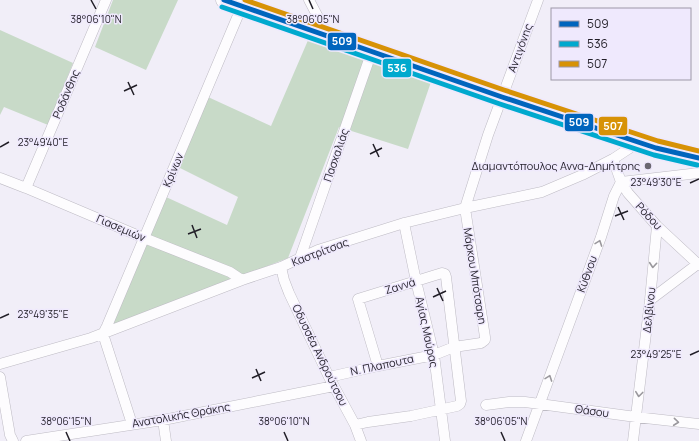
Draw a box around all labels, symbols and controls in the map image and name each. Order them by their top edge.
legend [551,8,691,80]
text: 38°06'10"N [70,12,122,26]
text: 38°06'05"N [287,12,340,26]
text: 509 [587,15,609,32]
street label: Αντιγόνης [504,21,535,74]
line badge: 509 [327,32,357,51]
text: 509 [332,33,352,48]
text: 536 [587,35,608,52]
text: 507 [587,55,607,72]
line badge: 536 [382,58,412,78]
text: 536 [387,60,407,75]
street label: Ροδάνθης [49,67,83,121]
line badge: 509 [564,113,594,132]
text: 509 [569,114,589,129]
line badge: 507 [598,116,628,136]
text: 507 [603,118,623,133]
street label: Πασχαλιάς [319,126,352,183]
text: 23°49'40"E [18,135,68,149]
street label: Κρίνων [159,150,187,189]
place label: Διαμαντόπουλος Αννα-Δημήτρης [472,158,640,173]
marker: Διαμαντόπουλος Αννα-Δημήτρης [643,161,653,171]
text: 23°49'30"E [630,175,682,189]
street label: Ρόδου [633,199,666,233]
street label: Γιασεμιών [94,210,148,245]
street label: Μάρκου Μπότσαρη [460,227,491,325]
street label: Καστρίτσας [289,234,350,269]
one-way arrow [594,239,602,246]
street label: Κύθνου [573,253,600,294]
one-way arrow [649,262,658,268]
street label: Ζαννά [383,274,417,297]
street label: Δελβίνου [639,286,658,334]
street label: Αγίας Μαύρας [413,295,442,369]
street label: Οδυσσέα Ανδρούτσου [289,301,352,408]
text: 23°49'35"E [18,307,69,321]
text: 23°49'25"E [631,347,682,361]
street label: Ν. Πλαπουτα [349,350,415,379]
one-way arrow [545,375,553,382]
one-way arrow [635,391,644,397]
street label: Ανατολικής Θράκης [131,398,231,431]
street label: Θάσου [574,401,610,420]
text: 38°06'15"N [41,414,92,428]
text: 38°06'10"N [258,414,310,428]
text: 38°06'05"N [475,414,528,428]
one-way arrow [672,417,679,426]

